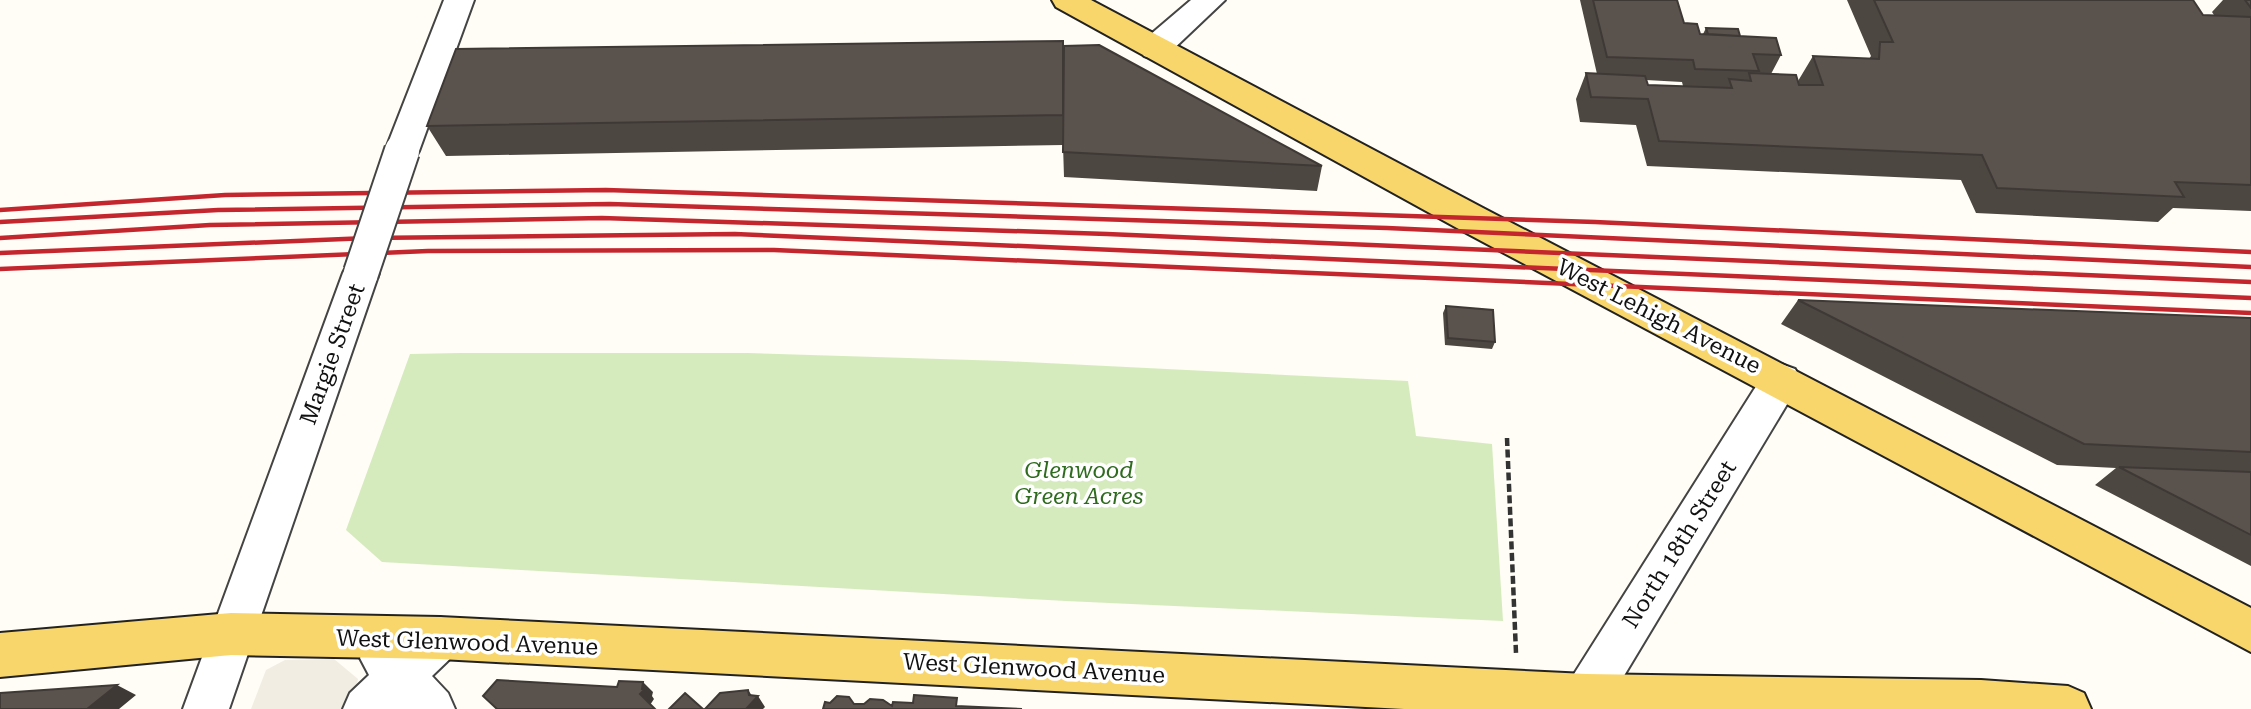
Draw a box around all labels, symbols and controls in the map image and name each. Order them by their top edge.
street label: West Lehigh Avenue [1552,253,1765,380]
street label: Margie Street [294,280,371,428]
street label: North 18th Street [1617,455,1742,633]
park label: Glenwood Green Acres [1014,457,1144,510]
street label: West Glenwood Avenue [335,624,599,661]
street label: West Glenwood Avenue [902,648,1166,689]

